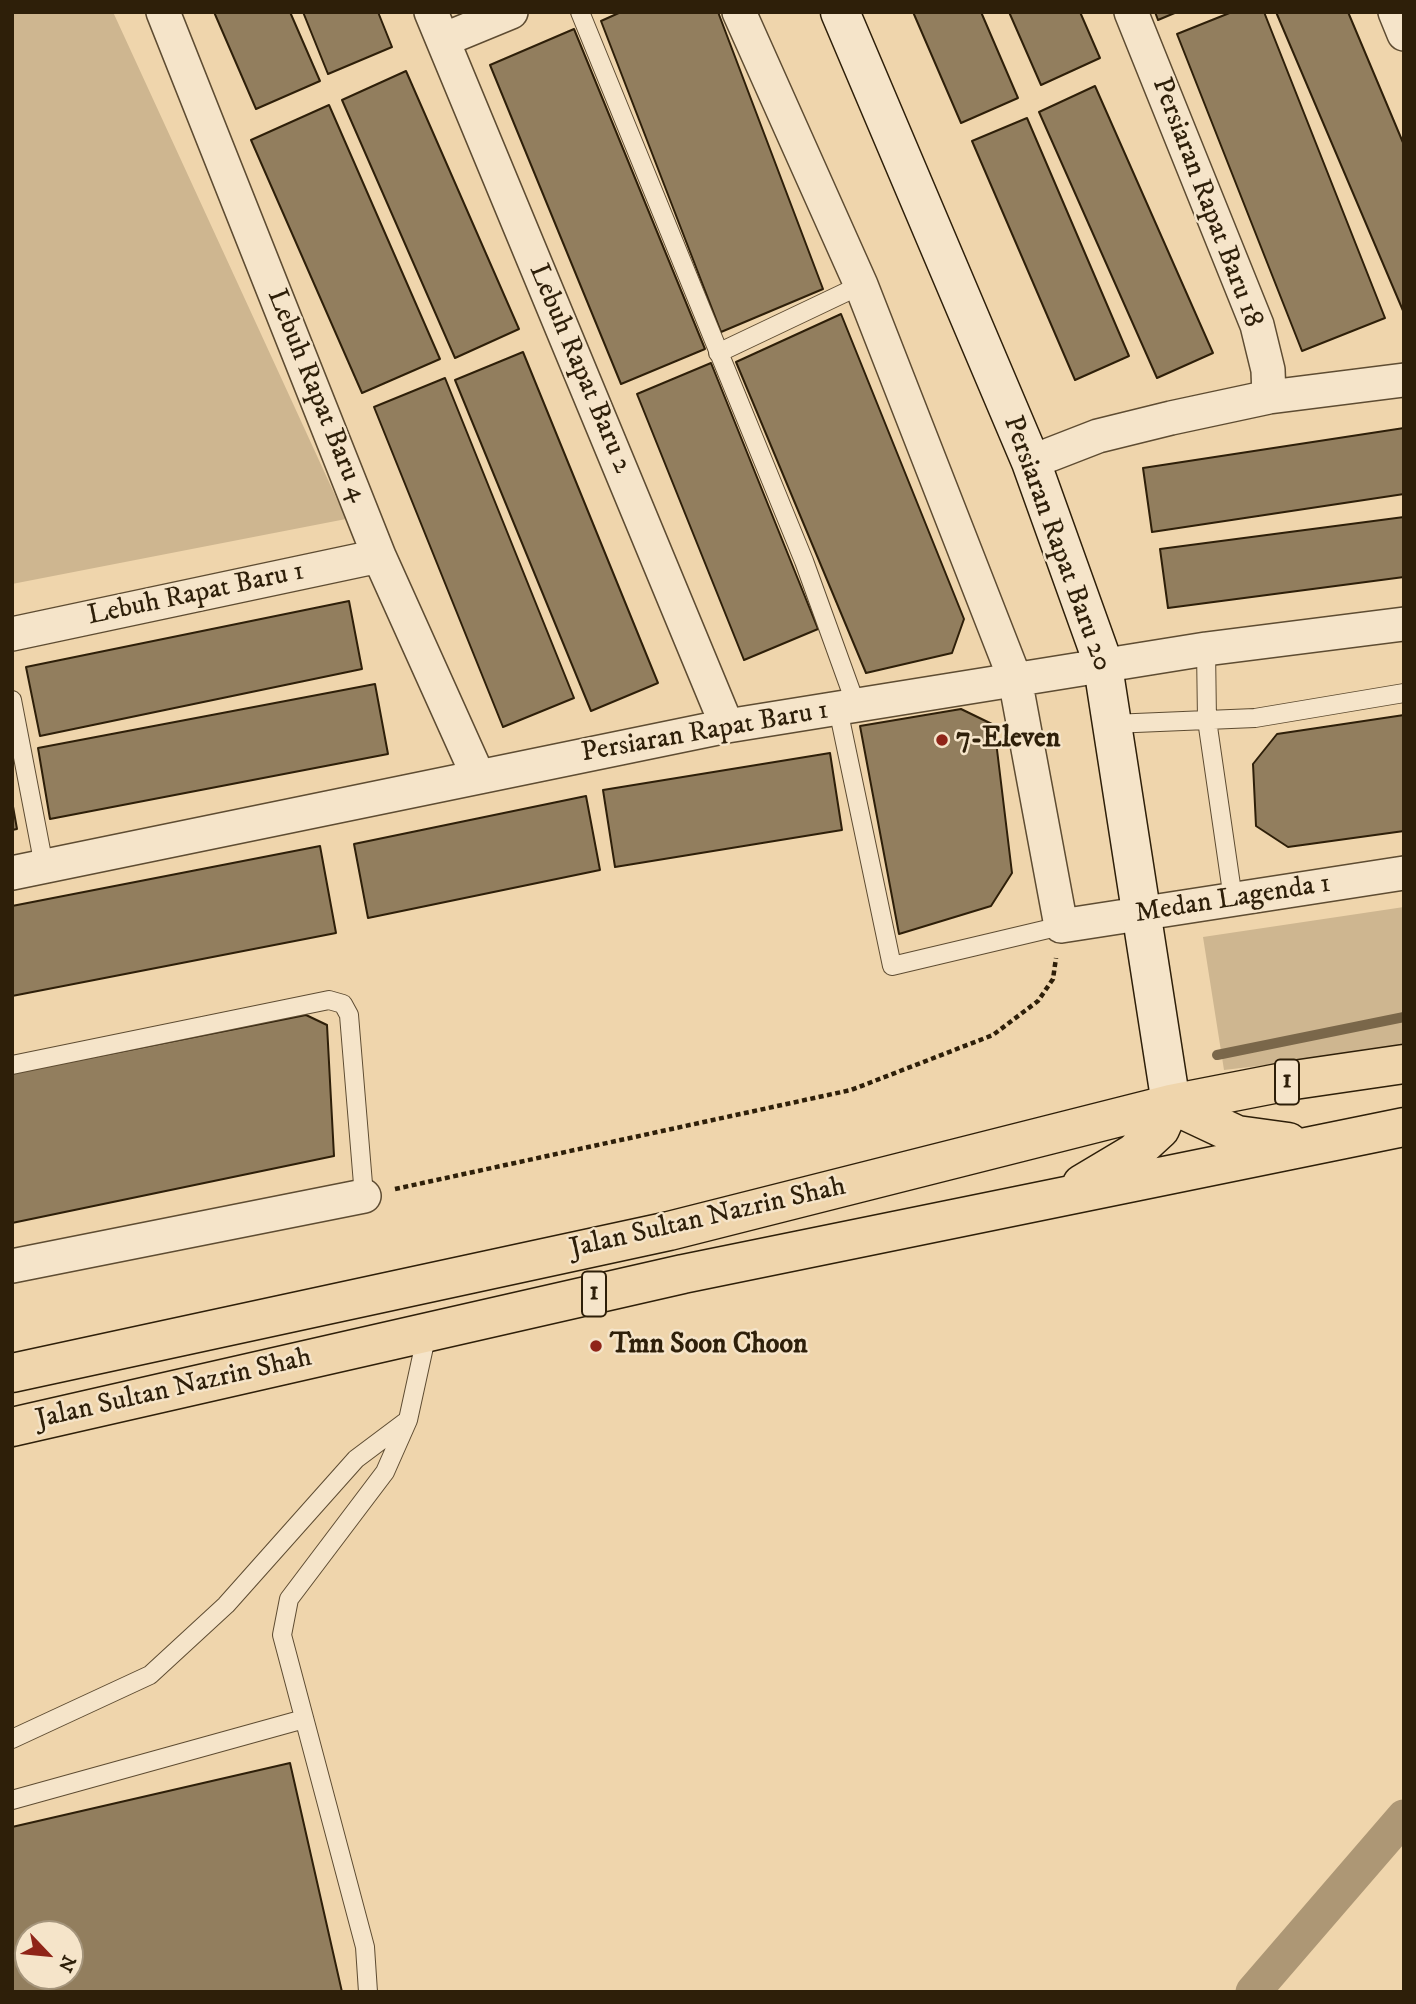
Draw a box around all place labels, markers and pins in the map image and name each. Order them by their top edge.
place label: 7-Eleven [956,723,1060,757]
marker: 7-Eleven [934,732,950,748]
place label: Tmn Soon Choon [610,1329,808,1363]
marker: Tmn Soon Choon [588,1338,604,1354]

